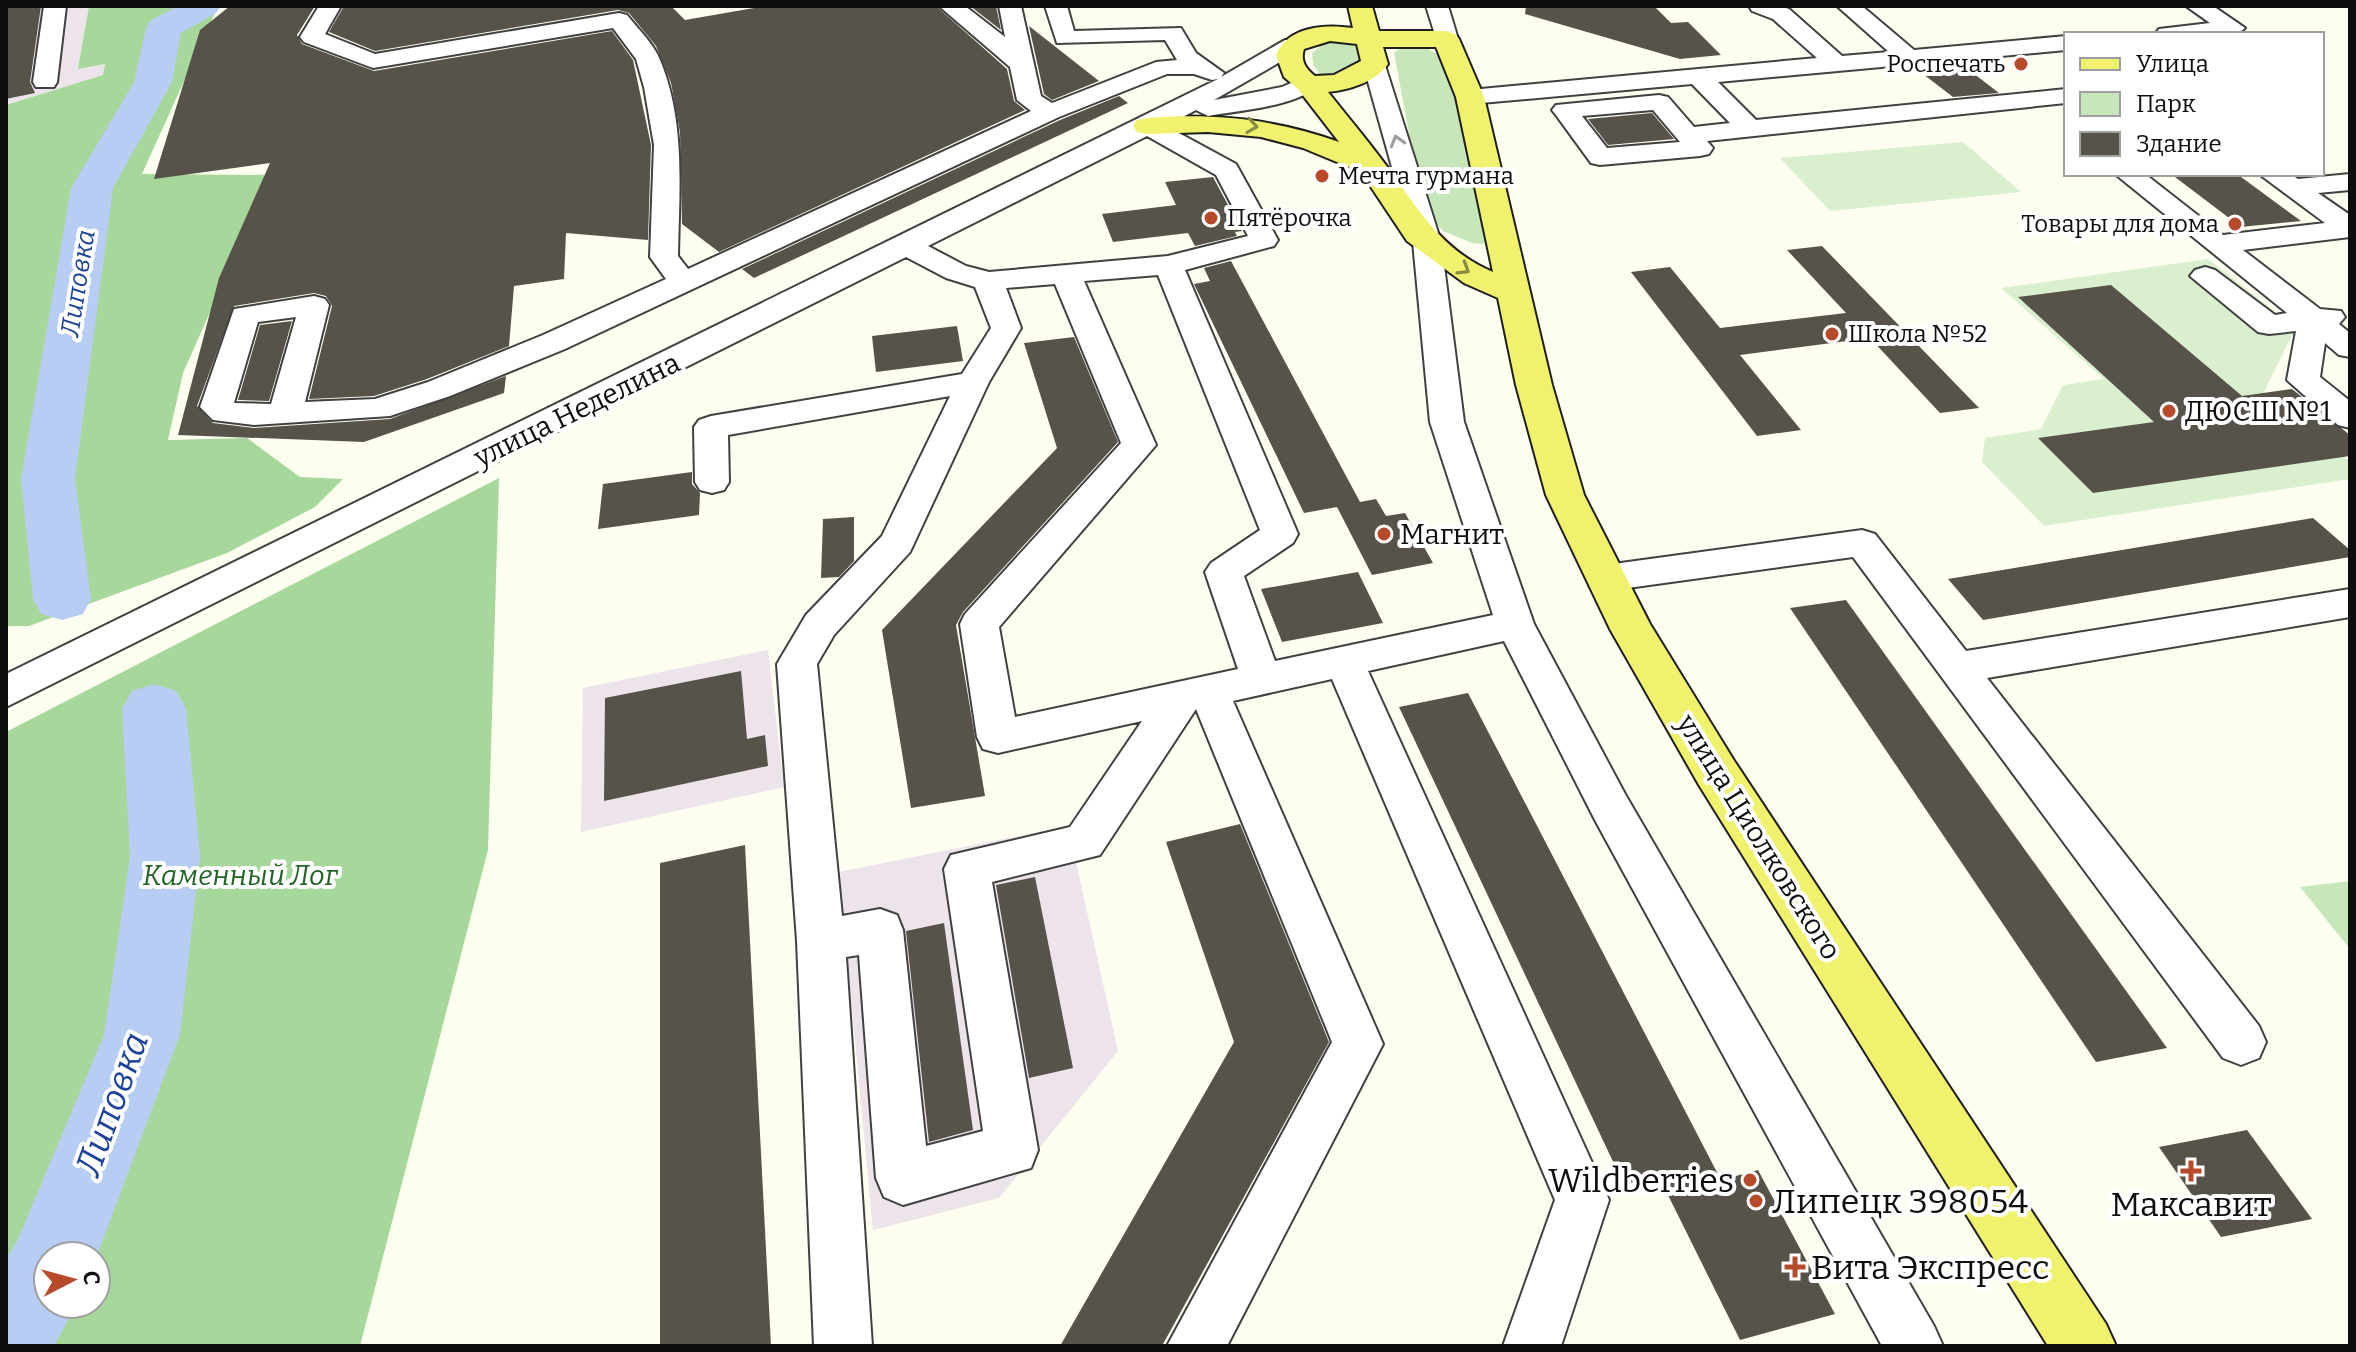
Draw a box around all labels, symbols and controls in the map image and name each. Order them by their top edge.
legend [2064,32,2324,176]
place label: Роспечать [1886,50,2005,78]
text: Улица [2136,50,2209,78]
marker: Роспечать [2012,55,2030,73]
text: Парк [2136,90,2196,118]
one-way arrow [1245,117,1259,134]
text: Здание [2136,130,2222,158]
one-way arrow [1390,134,1406,148]
place label: Мечта гурмана [1338,162,1514,190]
marker: Мечта гурмана [1313,167,1331,185]
place label: Пятёрочка [1227,204,1352,232]
marker: Пятёрочка [1202,209,1220,227]
place label: Товары для дома [2021,210,2219,238]
marker: Товары для дома [2226,215,2244,233]
water label: Липовка [54,227,102,340]
one-way arrow [1455,260,1470,275]
place label: Школа №52 [1848,320,1987,348]
marker: Школа №52 [1823,325,1841,343]
street label: улица Неделина [468,346,685,475]
place label: ДЮСШ №1 [2185,395,2332,428]
marker: ДЮСШ №1 [2160,402,2178,420]
place label: Магнит [1400,518,1504,551]
marker: Магнит [1375,525,1393,543]
street label: улица Циолковского [1670,708,1848,966]
park label: Каменный Лог [142,859,339,892]
water label: Липовка [65,1026,158,1183]
place label: Wildberries [1548,1160,1734,1201]
marker: Максавит [2182,1162,2200,1180]
marker: Wildberries [1741,1171,1759,1189]
place label: Липецк 398054 [1772,1181,2028,1222]
place label: Максавит [2110,1184,2272,1225]
marker: Липецк 398054 [1747,1192,1765,1210]
north arrow [32,1240,112,1320]
place label: Вита Экспресс [1811,1247,2049,1288]
marker: Вита Экспресс [1786,1258,1804,1276]
text: С [77,1270,106,1286]

